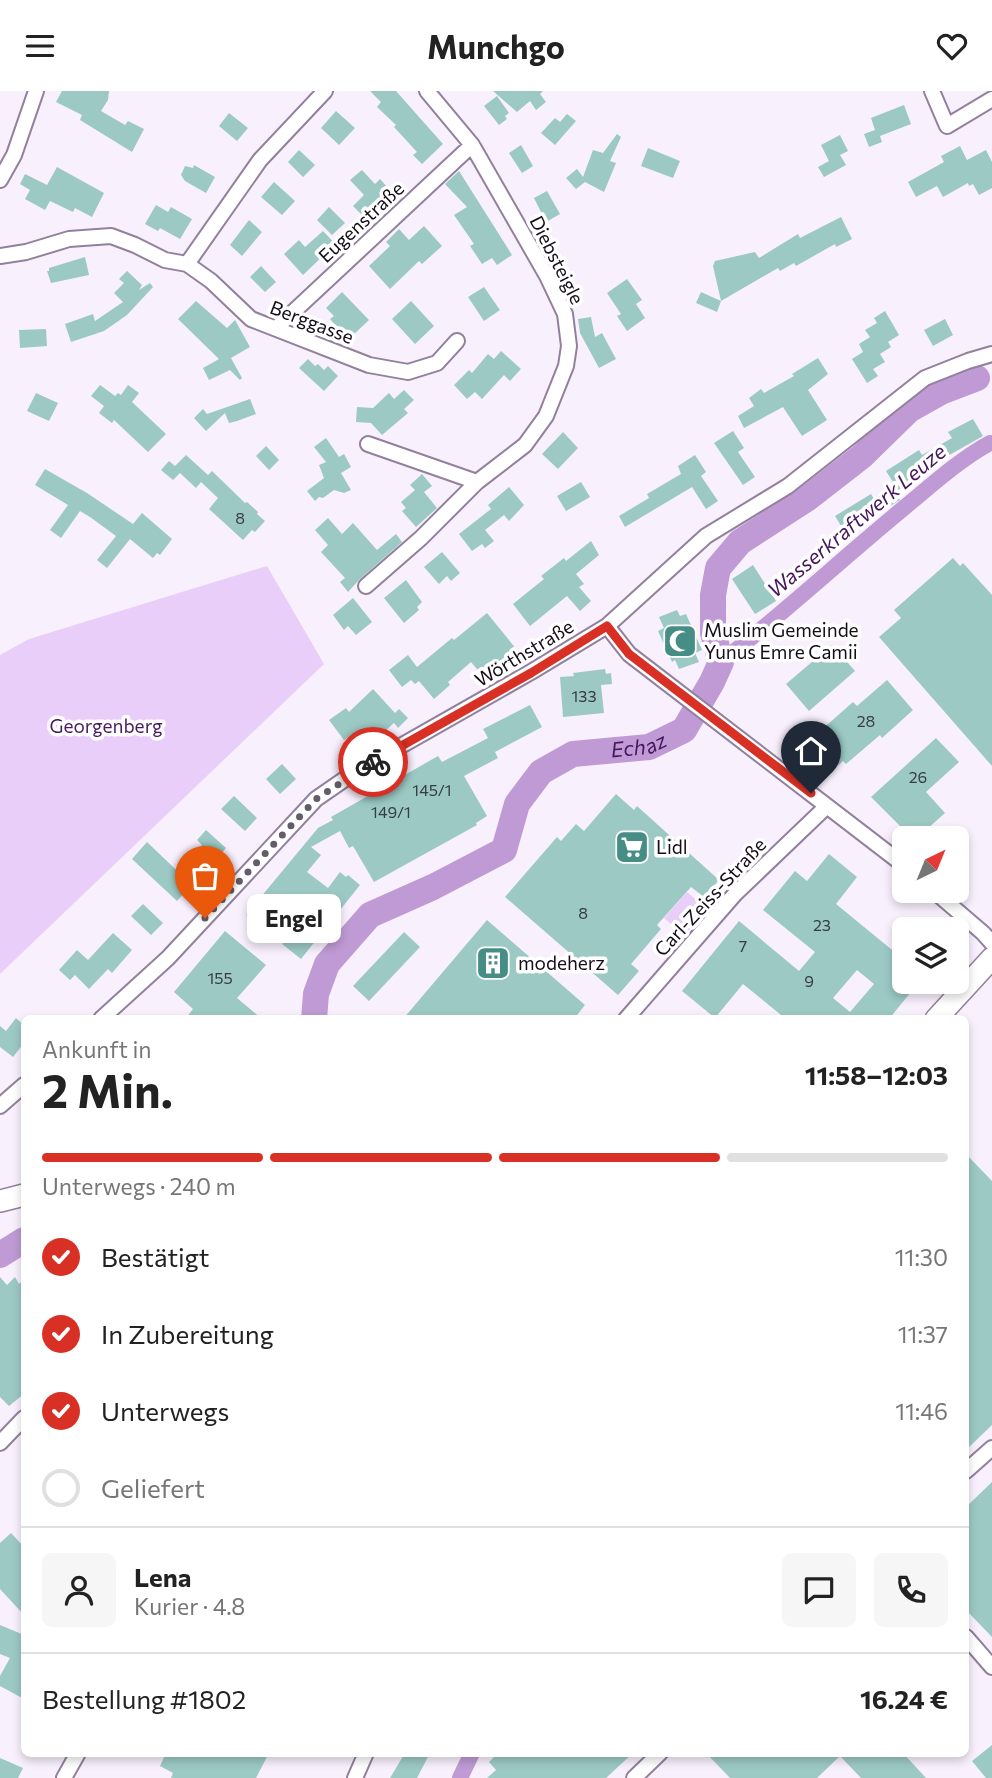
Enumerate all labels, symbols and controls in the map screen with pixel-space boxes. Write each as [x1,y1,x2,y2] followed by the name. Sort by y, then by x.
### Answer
[427,26,565,66] text: Munchgo
[21,27,59,65] icon: menu
[933,27,971,65] icon: heart
[313,176,408,267] street label: Eugenstraße
[525,212,590,308] street label: Diebsteigle
[267,295,357,348] street label: Berggasse
[762,438,950,602] water label: Wasserkraftwerk Leuze
[235,508,245,527] house number: 8
[470,614,577,691] street label: Wörthstraße
[704,618,859,663] place label: Muslim Gemeinde Yunus Emre Camii
[661,622,699,660] mosque icon: Muslim Gemeinde Yunus Emre Camii
[571,686,597,705] house number: 133
[857,711,875,730] house number: 28
[49,714,163,737] park label: Georgenberg
[781,721,841,793] pin
[610,726,671,761] water label: Echaz
[338,727,408,797] courier
[792,732,830,770] icon: home
[354,743,392,781] icon: bike
[909,767,927,786] house number: 26
[412,780,452,799] house number: 145/1
[371,802,411,821] house number: 149/1
[892,826,970,903] north arrow
[892,826,969,994] map controls
[613,828,651,866] supermarket icon: Lidl
[649,833,770,961] street label: Carl-Zeiss-Straße
[656,835,688,858] place label: Lidl
[175,846,235,918] pin
[186,857,224,895] icon: bag
[247,893,342,943] callout: Engel
[578,903,588,922] house number: 8
[265,904,323,932] text: Engel
[813,915,831,934] house number: 23
[892,917,969,994] button: layers
[739,936,747,955] house number: 7
[474,944,512,982] building icon: modeherz
[518,951,605,974] place label: modeherz
[207,968,233,987] house number: 155
[804,971,814,990] house number: 9
[42,1035,152,1063] text: Ankunft in
[805,1059,948,1090] text: 11:58–12:03
[42,1061,173,1117] text: 2 Min.
[42,1172,236,1200] text: Unterwegs · 240 m
[42,1238,80,1276] icon: check
[101,1241,210,1272] text: Bestätigt
[895,1243,948,1271] text: 11:30
[42,1315,80,1353] icon: check
[101,1318,274,1349] text: In Zubereitung
[898,1320,948,1348] text: 11:37
[42,1392,80,1430] icon: check
[101,1395,229,1426] text: Unterwegs
[895,1397,948,1425] text: 11:46
[101,1472,205,1503] text: Geliefert
[42,1553,116,1627] button: person
[782,1553,856,1627] button: chat
[874,1553,948,1627] button: phone
[134,1561,192,1592] text: Lena
[134,1592,245,1620] text: Kurier · 4.8
[42,1683,246,1714] text: Bestellung #1802
[860,1683,948,1714] text: 16.24 €

